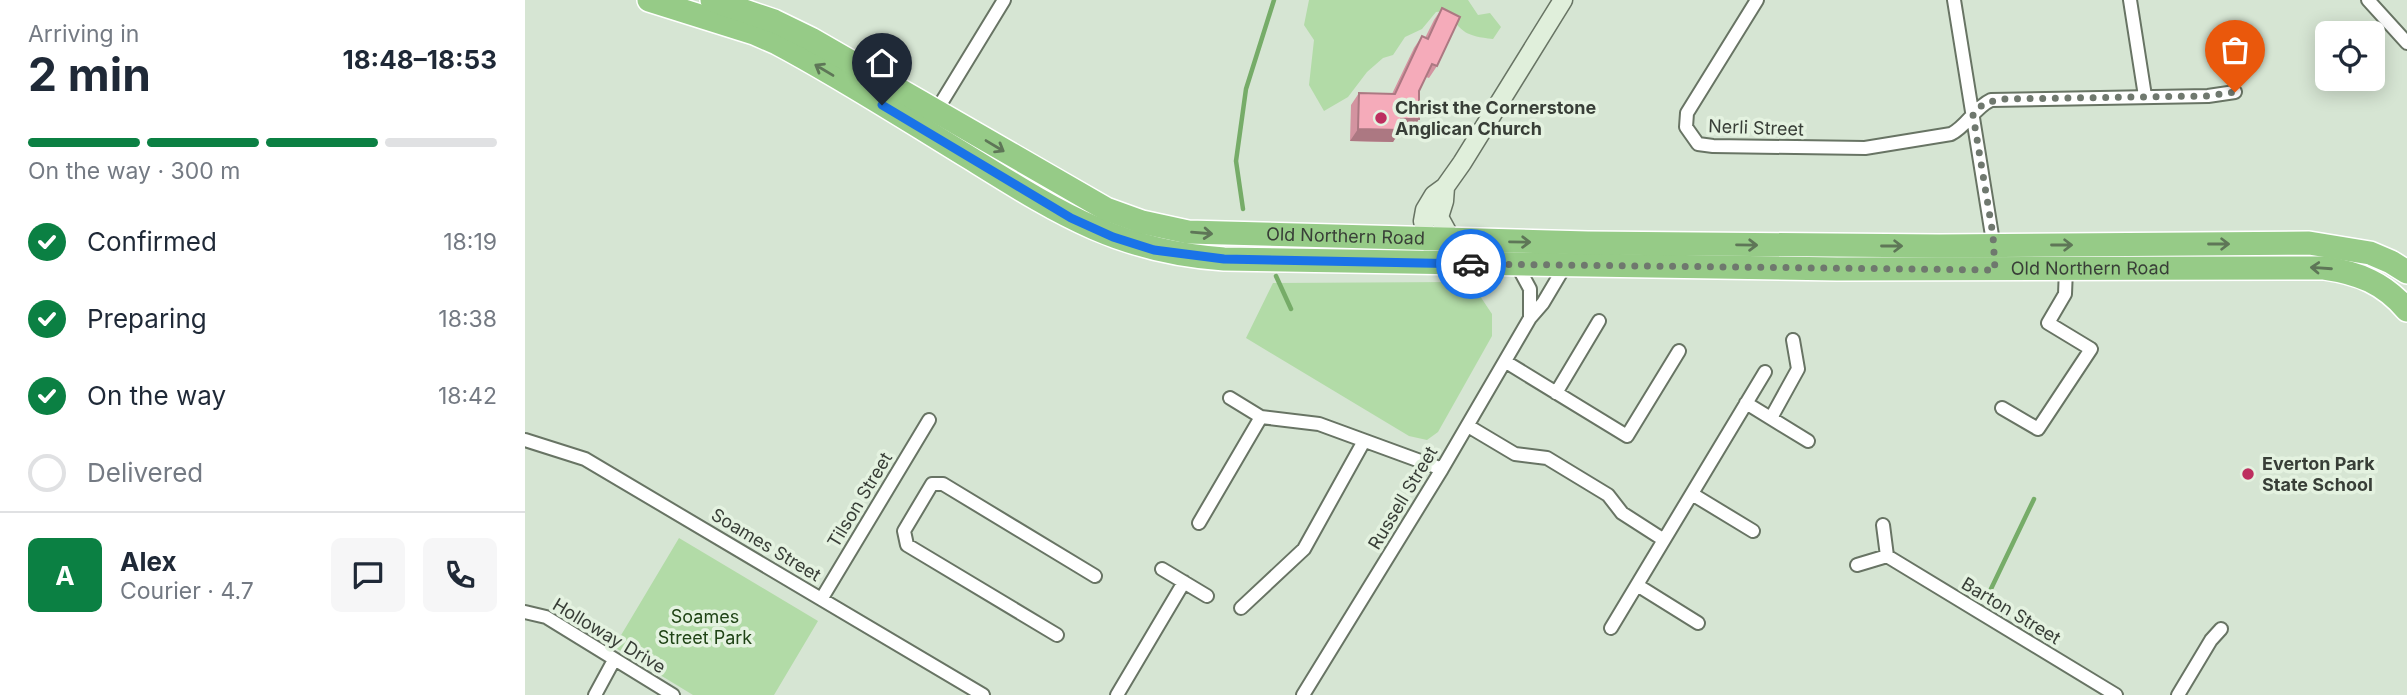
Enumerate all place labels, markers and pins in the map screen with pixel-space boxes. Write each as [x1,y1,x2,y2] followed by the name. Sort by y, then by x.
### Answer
[2205,20,2265,92] pin
[852,33,912,105] pin
[1395,97,1596,139] place label: Christ the Cornerstone Anglican Church
[1373,110,1389,126] marker: Christ the Cornerstone Anglican Church
[2262,453,2375,495] place label: Everton Park State School
[2240,466,2256,482] marker: Everton Park State School

